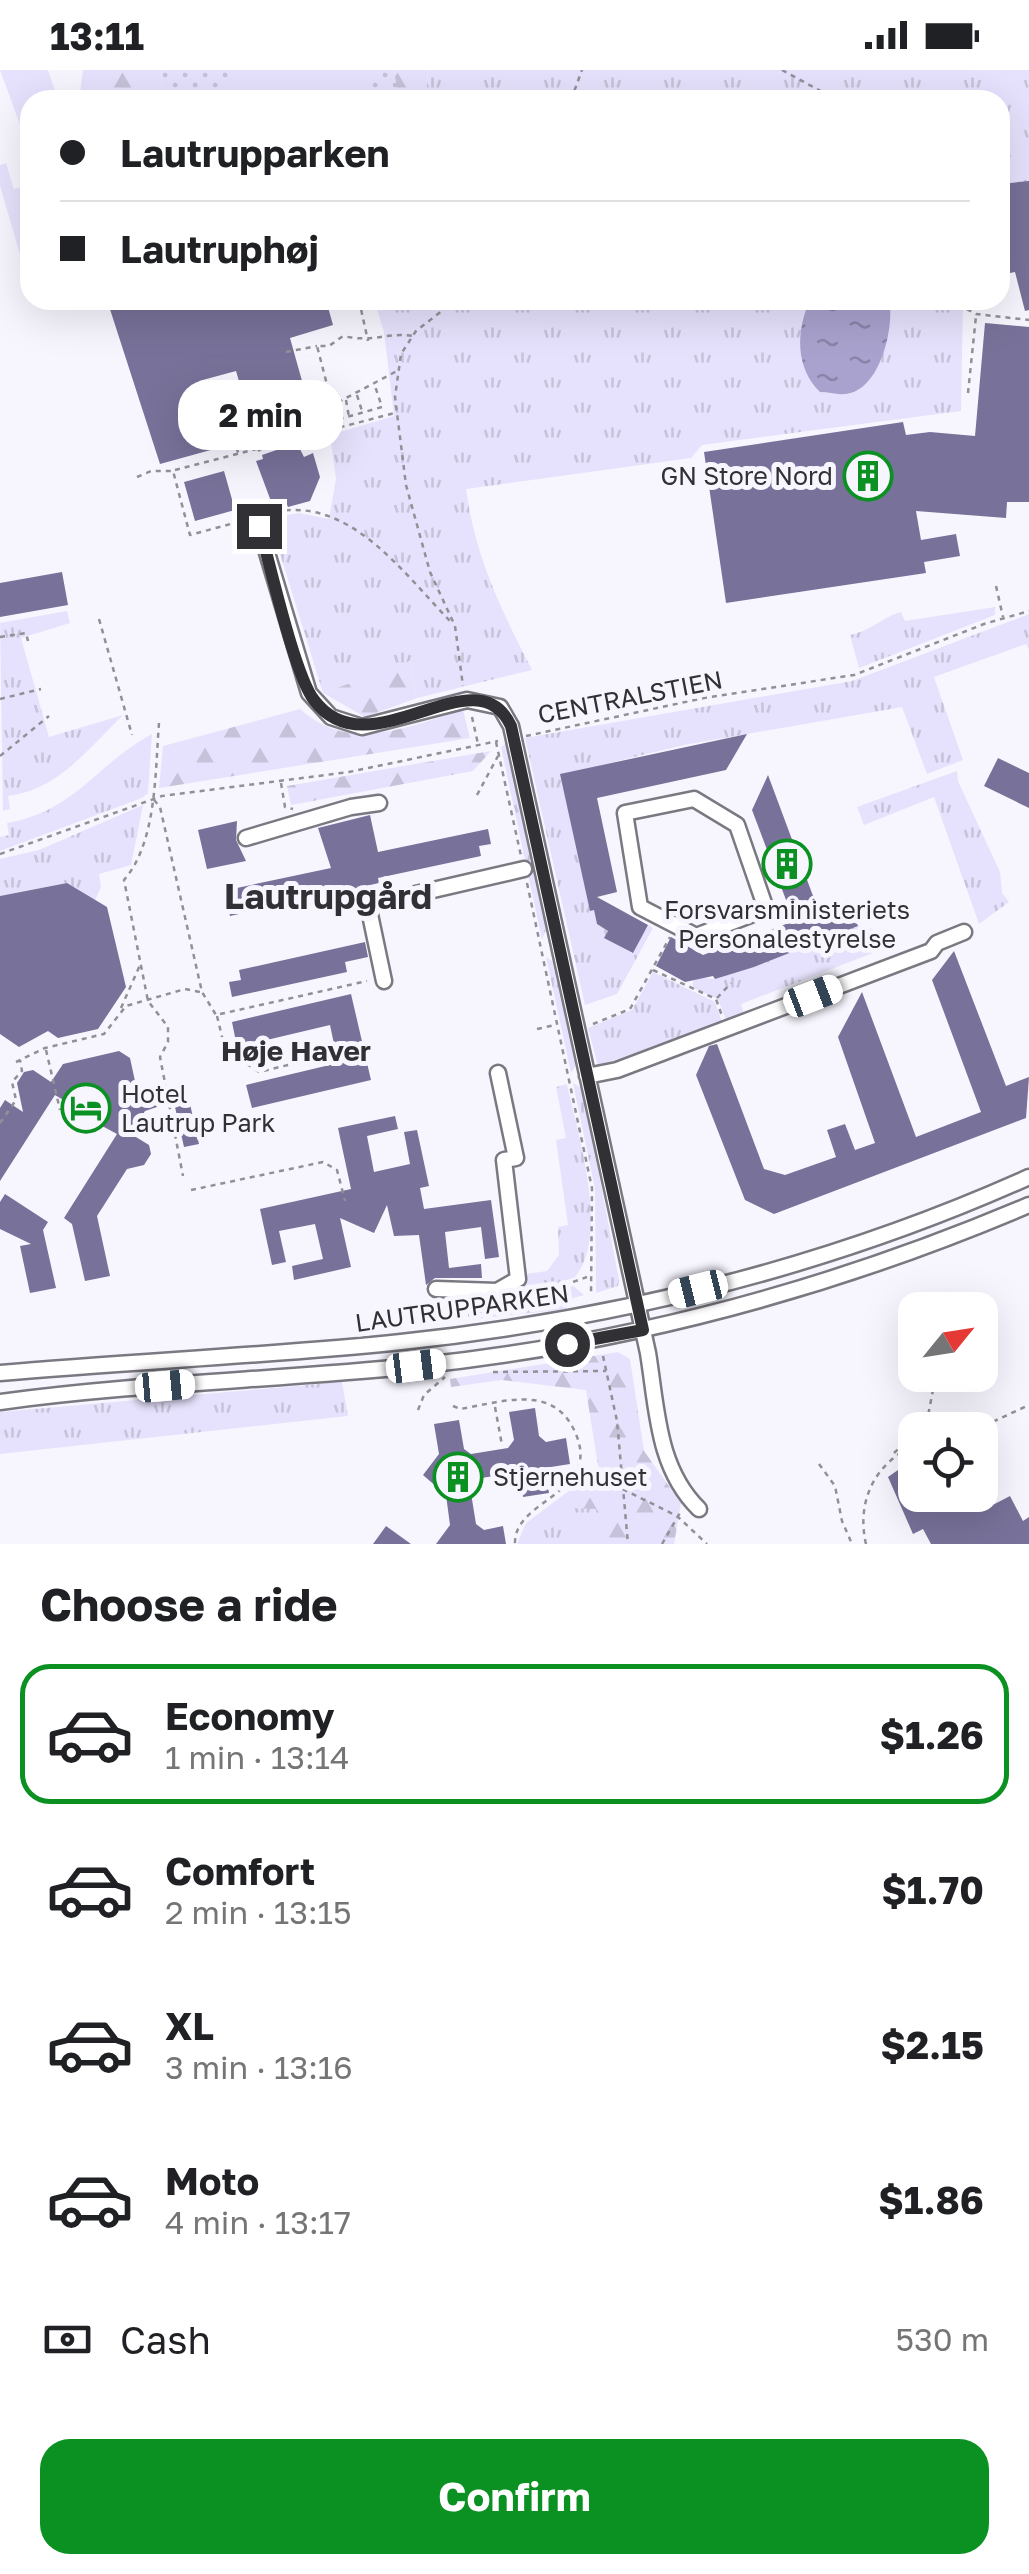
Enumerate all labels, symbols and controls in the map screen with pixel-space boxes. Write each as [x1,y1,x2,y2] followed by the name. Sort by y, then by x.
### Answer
[50,13,144,58] text: 13:11
[120,130,390,175] text: Lautrupparken
[120,226,319,271] text: Lautruphøj
[176,381,342,451] callout: 2 min
[219,396,302,434] text: 2 min
[842,450,894,502] building icon: GN Store Nord
[660,460,833,491] place label: GN Store Nord
[237,504,282,549] route end
[535,663,725,730] street label: CENTRALSTIEN
[761,838,813,890] building icon: Forsvarsministeriets Personalestyrelse
[224,875,432,917] district label: Lautrupgård
[664,894,910,954] place label: Forsvarsministeriets Personalestyrelse
[780,971,846,1021] car
[221,1034,371,1067] district label: Høje Haver
[121,1078,275,1138] place label: Hotel Lautrup Park
[60,1082,112,1134] hotel icon: Hotel Lautrup Park
[665,1267,731,1311] car
[353,1277,571,1338] street label: LAUTRUPPARKEN
[898,1292,998,1392] north arrow
[898,1292,998,1512] map controls
[545,1322,590,1367] route start
[384,1347,448,1385] car
[134,1368,196,1404] car
[898,1412,998,1512] button: locate
[432,1451,484,1503] building icon: Stjernehuset
[493,1461,648,1492] place label: Stjernehuset
[40,1577,338,1631] text: Choose a ride
[45,1689,135,1779] icon: car
[165,1693,334,1738] text: Economy
[879,1712,984,1757] text: $1.26
[165,1738,350,1776] text: 1 min · 13:14
[45,1844,135,1934] icon: car
[165,1848,315,1893] text: Comfort
[881,1867,984,1912] text: $1.70
[165,1893,352,1931] text: 2 min · 13:15
[45,1999,135,2089] icon: car
[165,2003,214,2048] text: XL
[880,2022,984,2067] text: $2.15
[165,2048,353,2086] text: 3 min · 13:16
[45,2154,135,2244] icon: car
[165,2158,259,2203] text: Moto
[878,2177,984,2222] text: $1.86
[165,2203,351,2241] text: 4 min · 13:17
[40,2312,95,2367] icon: cash
[120,2317,211,2362] text: Cash
[896,2320,989,2358] text: 530 m
[40,2439,989,2554] button: Confirm

